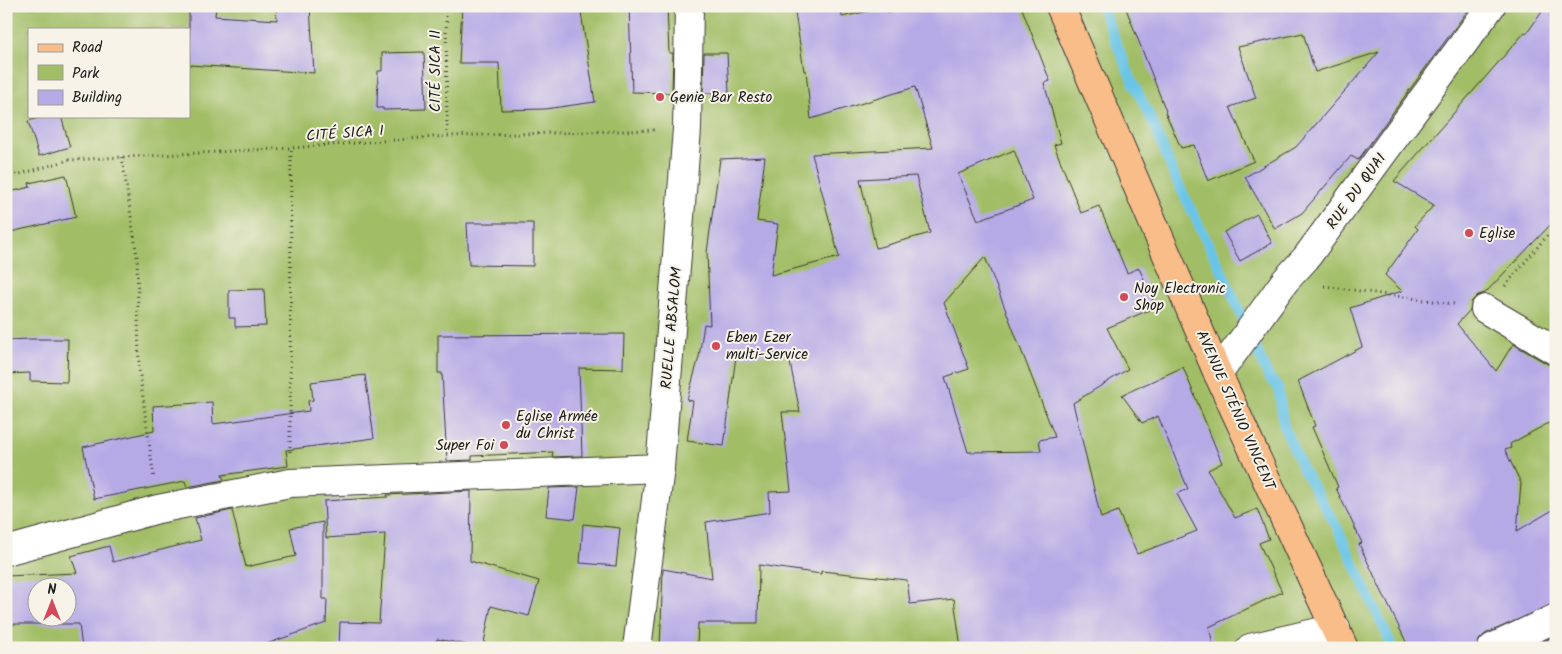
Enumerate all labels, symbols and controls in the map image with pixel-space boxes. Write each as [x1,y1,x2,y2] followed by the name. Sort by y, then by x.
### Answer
[28,28,190,118] legend
[424,29,448,112] street label: CITÉ SICA II
[72,36,103,60] text: Road
[72,62,100,86] text: Park
[72,86,122,110] text: Building
[670,86,773,110] place label: Genie Bar Resto
[654,91,666,103] marker: Genie Bar Resto
[305,119,385,149] street label: CITÉ SICA I
[1321,148,1393,235] street label: RUE DU QUAI
[1479,222,1516,246] place label: Eglise
[1463,227,1475,239] marker: Eglise
[655,266,689,390] street label: RUELLE ABSALOM
[1134,277,1226,318] place label: Noy Electronic Shop
[1118,291,1130,303] marker: Noy Electronic Shop
[726,326,808,367] place label: Eben Ezer multi-Service
[1189,326,1282,496] street label: AVENUE STÉNIO VINCENT
[710,340,722,352] marker: Eben Ezer multi-Service
[516,405,598,446] place label: Eglise Armée du Christ
[500,419,512,431] marker: Eglise Armée du Christ
[436,434,495,458] place label: Super Foi
[498,439,510,451] marker: Super Foi
[28,576,78,626] north arrow
[48,579,57,601] text: N

